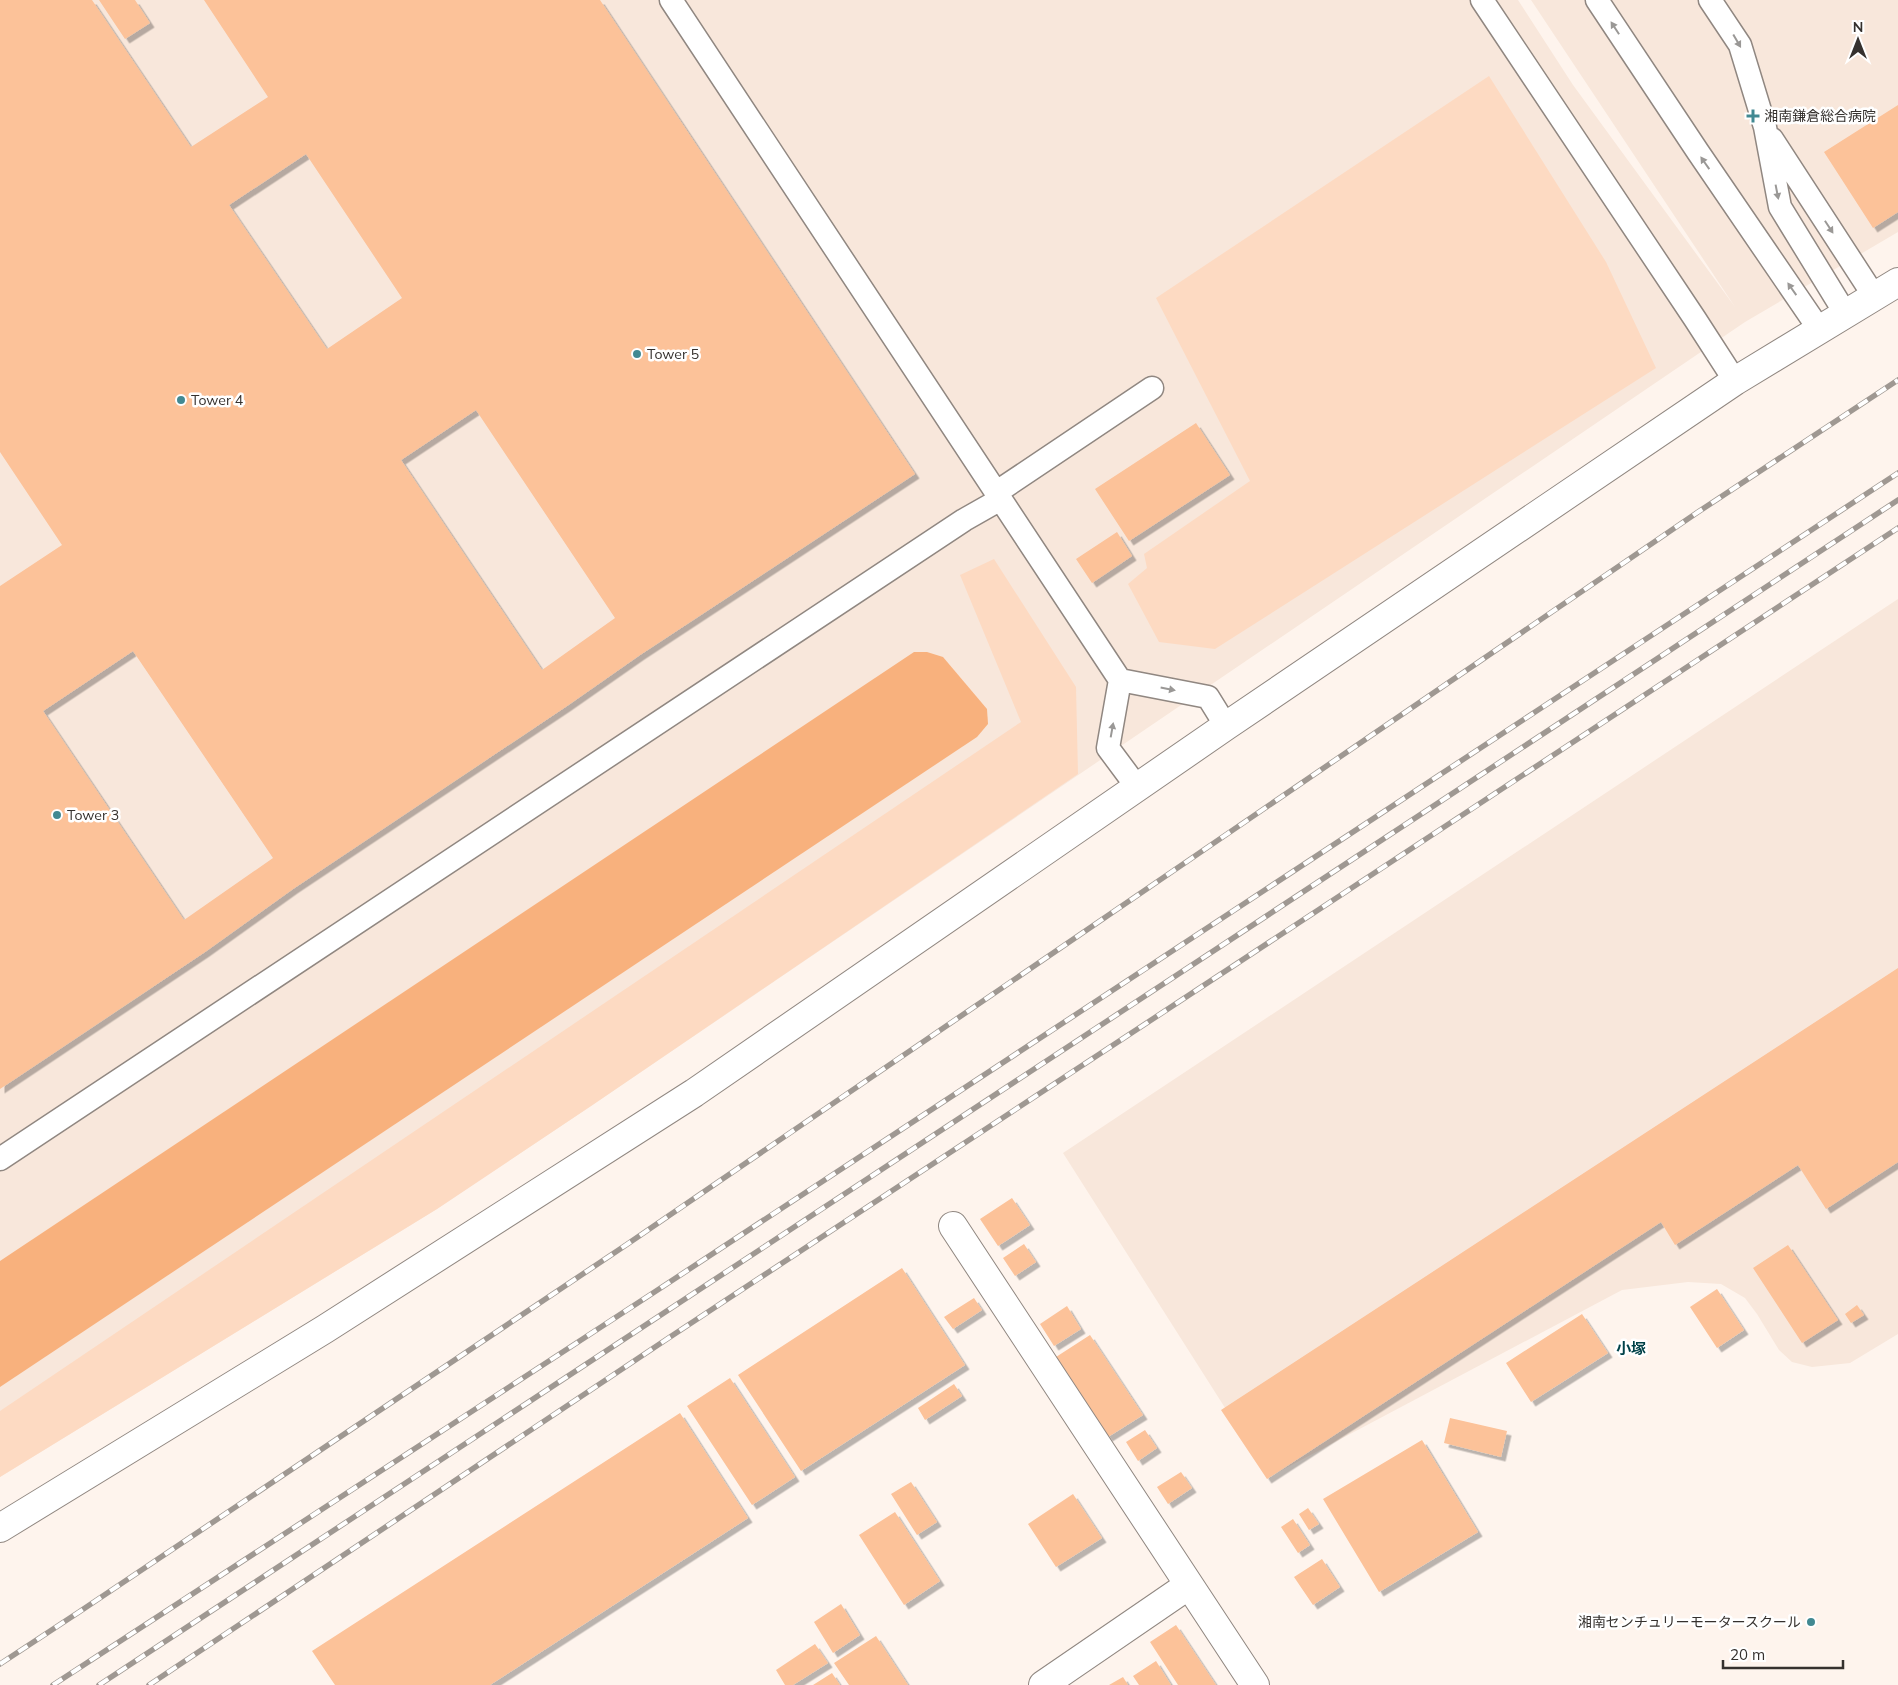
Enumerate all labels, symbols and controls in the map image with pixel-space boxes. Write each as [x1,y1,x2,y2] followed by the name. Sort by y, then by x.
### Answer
[1833,15,1883,65] north arrow
[1853,18,1863,36] text: N
[1611,21,1620,35] one-way arrow
[1732,34,1741,48] one-way arrow
[1764,107,1876,125] place label: 湘南鎌倉総合病院
[1746,109,1760,123] marker: 湘南鎌倉総合病院
[1700,157,1710,170] one-way arrow
[1774,185,1782,201] one-way arrow
[1824,221,1834,234] one-way arrow
[1787,282,1797,295] one-way arrow
[647,345,699,363] place label: Tower 5
[631,348,643,360] marker: Tower 5
[191,391,244,409] place label: Tower 4
[175,394,187,406] marker: Tower 4
[1161,685,1176,693] one-way arrow
[1108,722,1116,738] one-way arrow
[67,806,119,824] place label: Tower 3
[51,809,63,821] marker: Tower 3
[1616,1339,1646,1358] district label: 小塚
[1578,1613,1801,1631] place label: 湘南センチュリーモータースクール
[1805,1616,1817,1628] marker: 湘南センチュリーモータースクール
[1723,1638,1843,1670] scale bar
[1730,1645,1765,1664] text: 20 m

